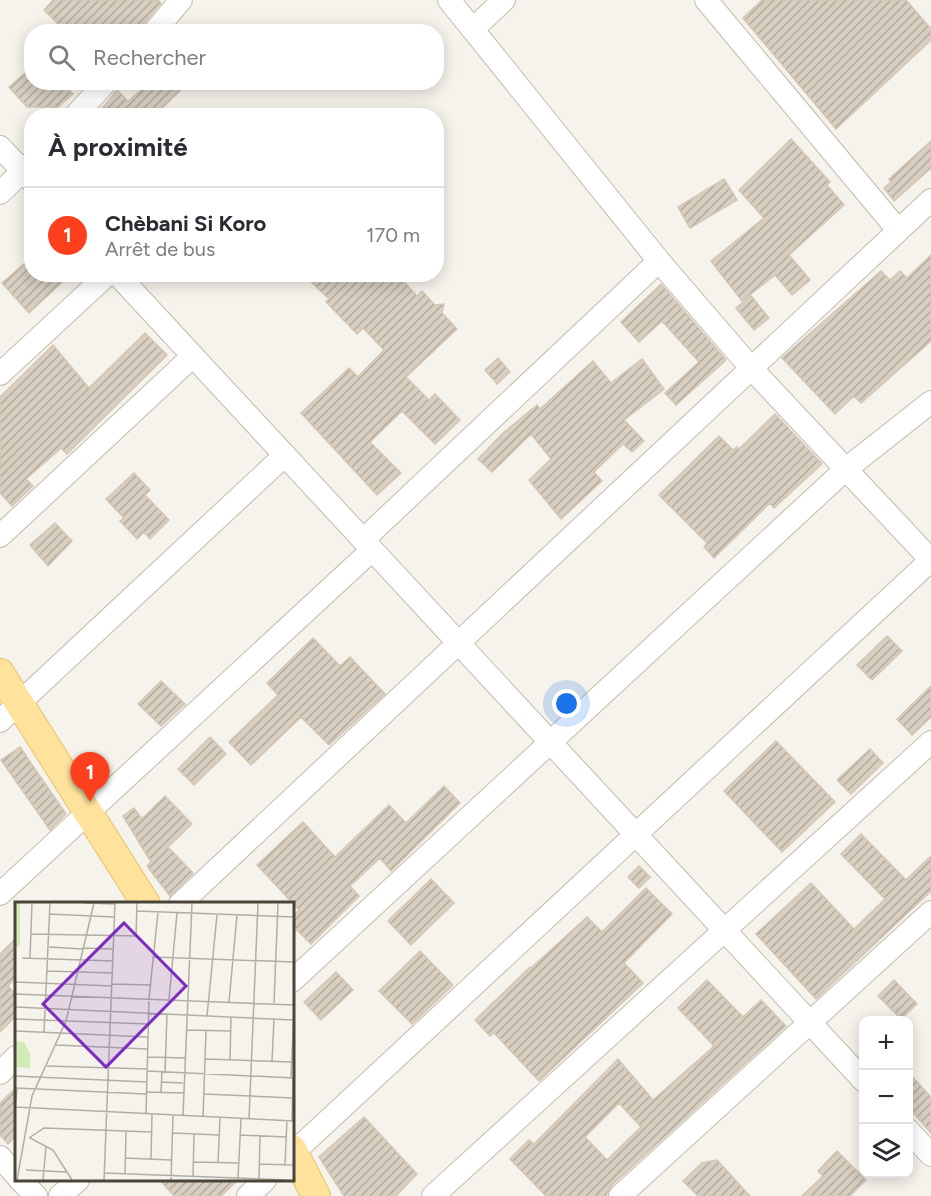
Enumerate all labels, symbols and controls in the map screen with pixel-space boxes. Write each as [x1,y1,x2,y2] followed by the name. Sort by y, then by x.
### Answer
[24,24,444,90] search box
[45,41,78,74] icon: search
[93,44,206,71] text: Rechercher
[48,131,188,163] text: À proximité
[105,210,266,237] text: Chèbani Si Koro
[63,223,72,247] text: 1
[366,223,420,247] text: 170 m
[105,237,215,261] text: Arrêt de bus
[552,689,581,718] your location
[70,752,110,802] pin: 1
[15,902,294,1181] inset map
[859,1016,913,1178] map controls
[859,1016,913,1070] button: +
[859,1070,913,1124] button: −
[859,1124,913,1178] button: layers

